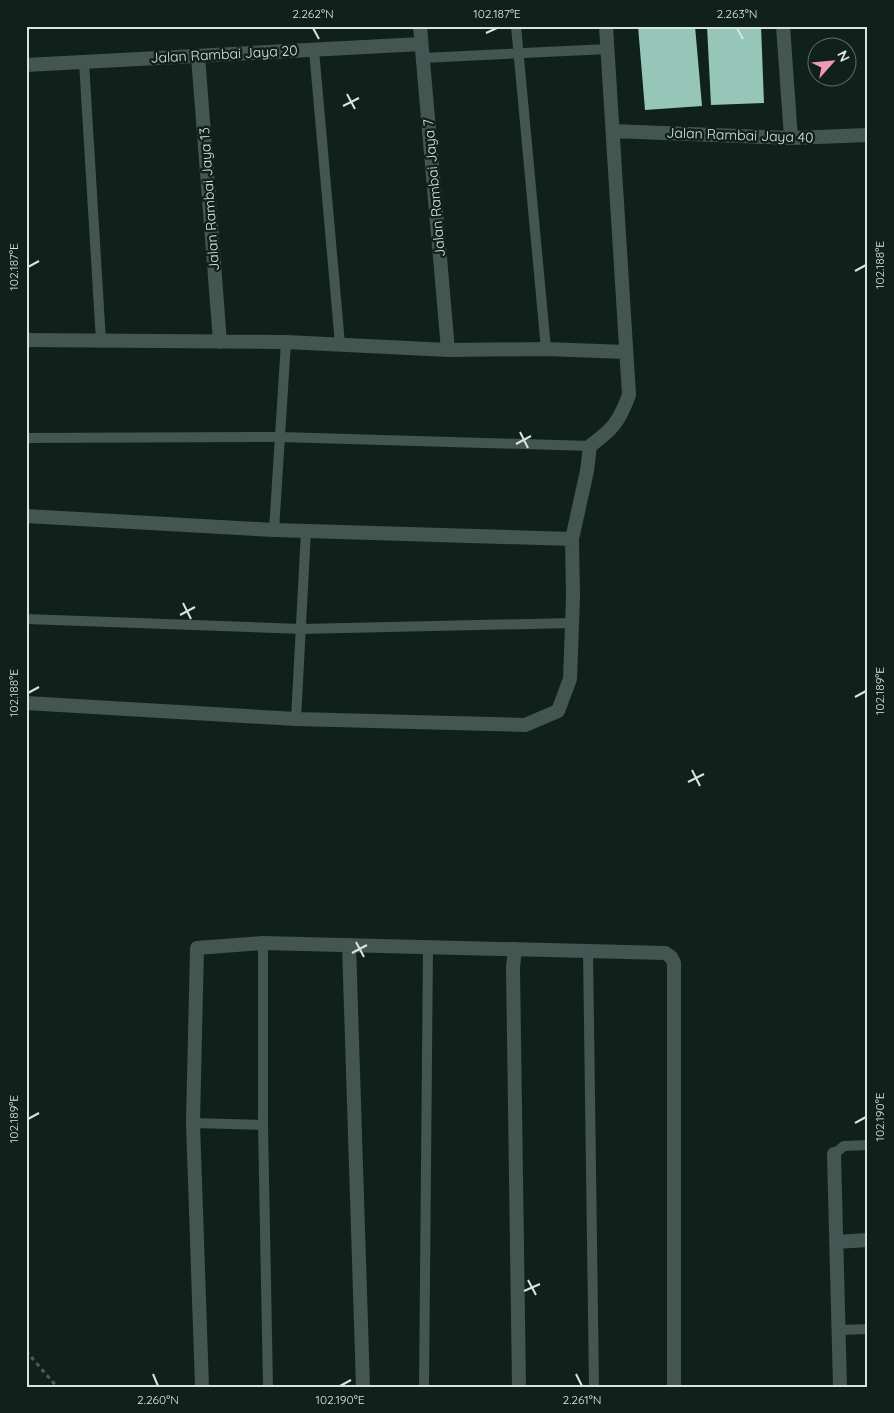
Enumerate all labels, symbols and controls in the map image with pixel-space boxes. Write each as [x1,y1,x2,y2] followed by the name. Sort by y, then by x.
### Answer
[292,6,334,21] text: 2.262°N
[473,6,521,21] text: 102.187°E
[717,6,757,21] text: 2.263°N
[806,38,856,88] north arrow
[150,41,298,67] street label: Jalan Rambai Jaya 20
[833,47,854,65] text: N
[419,118,449,258] street label: Jalan Rambai Jaya 7
[666,123,814,147] street label: Jalan Rambai Jaya 40
[195,127,223,271] street label: Jalan Rambai Jaya 13
[872,241,887,289] text: 102.188°E
[6,243,21,291] text: 102.187°E
[872,667,887,715] text: 102.189°E
[6,669,21,717] text: 102.188°E
[872,1092,887,1141] text: 102.190°E
[6,1095,21,1143] text: 102.189°E
[137,1392,179,1407] text: 2.260°N
[316,1392,365,1407] text: 102.190°E
[562,1392,602,1407] text: 2.261°N

